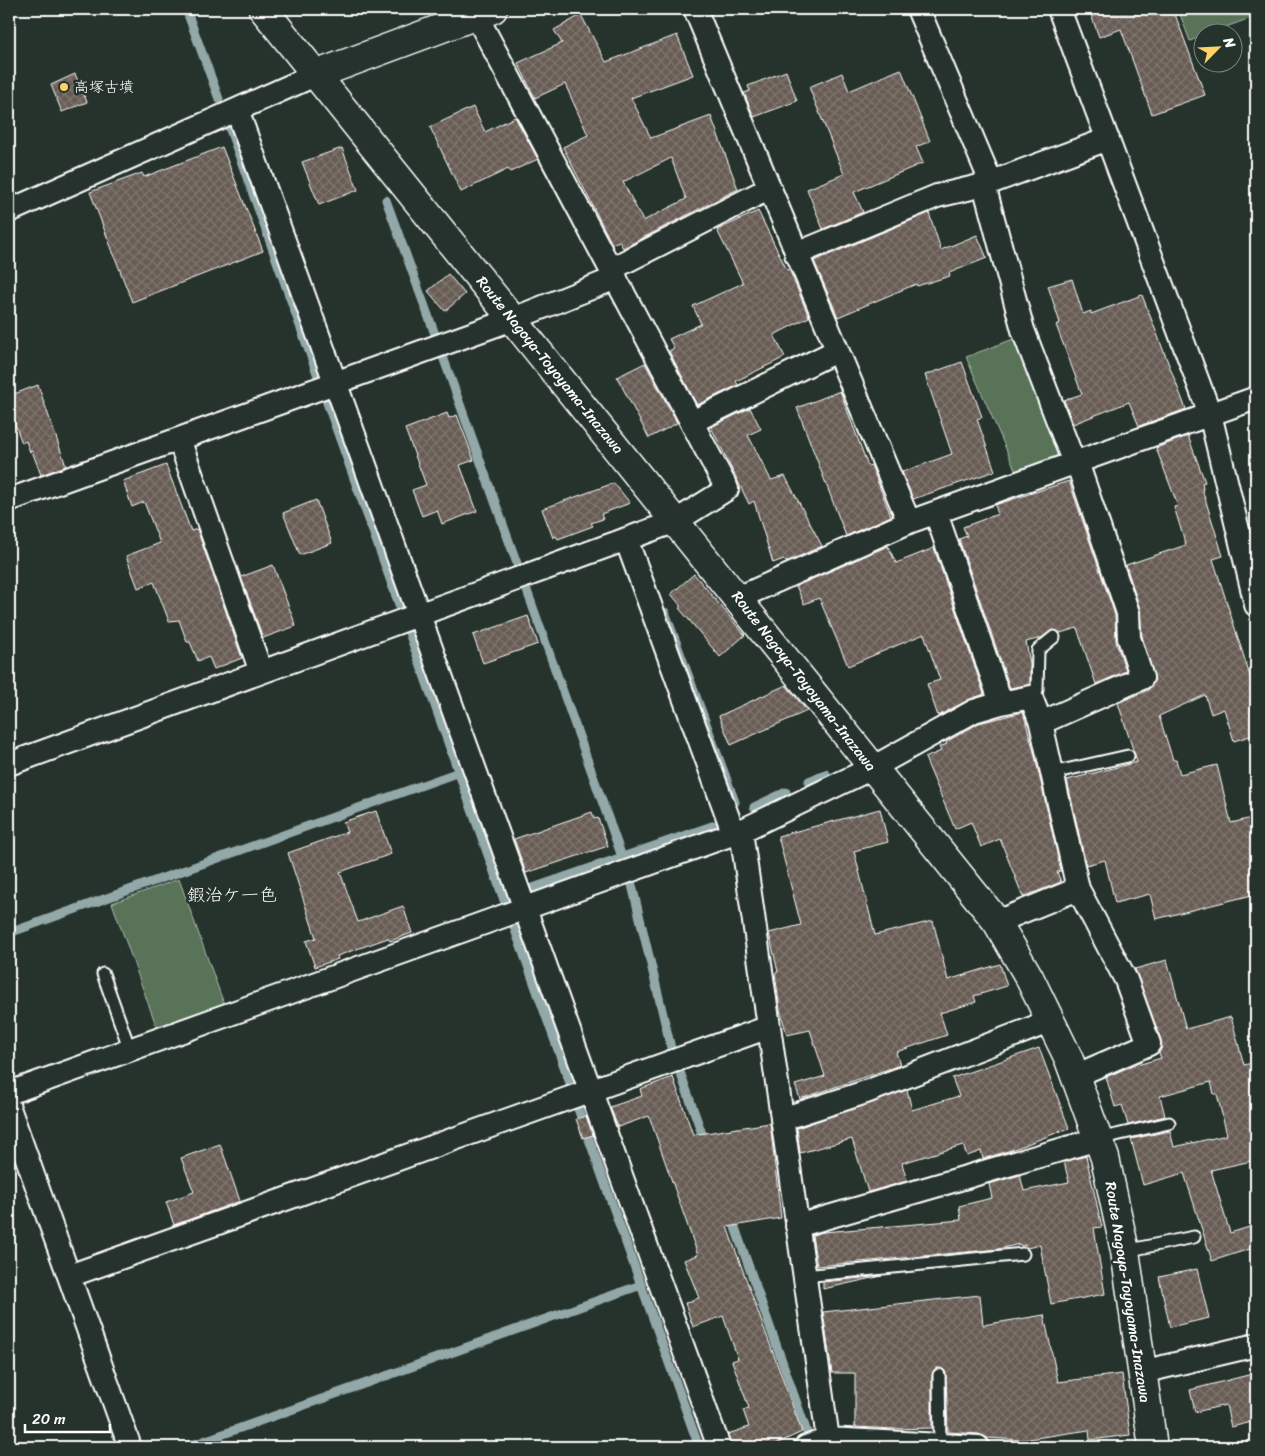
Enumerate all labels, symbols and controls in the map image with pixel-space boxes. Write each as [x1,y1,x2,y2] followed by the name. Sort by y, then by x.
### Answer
[1192,22,1242,72] north arrow
[1216,32,1243,53] text: N
[74,74,134,100] place label: 高塚古墳
[58,81,70,93] marker: 高塚古墳
[470,270,631,460] street label: Route Nagoya-Toyoyama-Inazawa
[725,585,883,777] street label: Route Nagoya-Toyoyama-Inazawa
[187,879,277,911] district label: 鍜治ケ一色
[1098,1180,1158,1405] street label: Route Nagoya-Toyoyama-Inazawa
[25,1401,110,1433] scale bar
[32,1406,66,1432] text: 20 m

